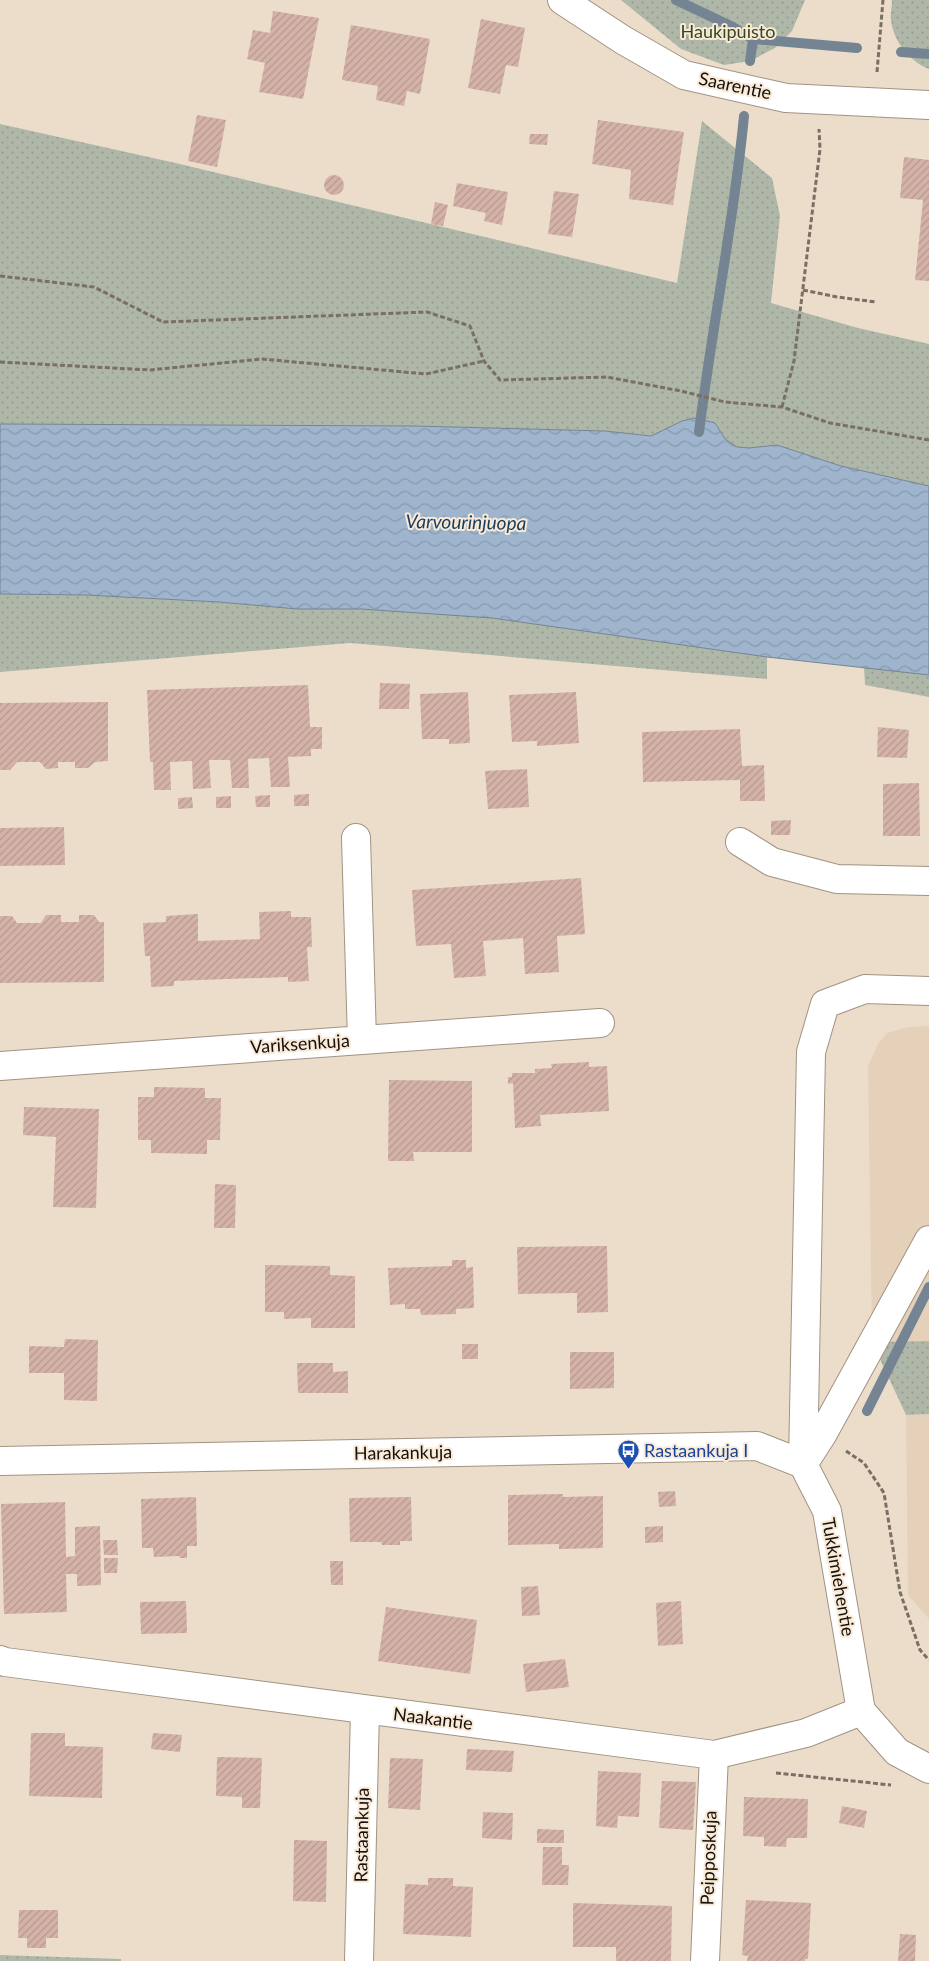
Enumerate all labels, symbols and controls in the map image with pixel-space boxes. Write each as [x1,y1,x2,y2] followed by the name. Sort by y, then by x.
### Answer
[681,20,775,42] park label: Haukipuisto
[697,67,774,103] street label: Saarentie
[406,509,527,534] water label: Varvourinjuopa
[249,1029,350,1057] street label: Variksenkuja
[616,1439,640,1470] bus stop icon: Rastaankuja I
[644,1439,748,1461] place label: Rastaankuja I
[354,1440,452,1464] street label: Harakankuja
[818,1516,860,1638] street label: Tukkimiehentie
[392,1702,474,1734] street label: Naakantie
[349,1787,373,1883] street label: Rastaankuja
[695,1810,721,1906] street label: Peipposkuja

